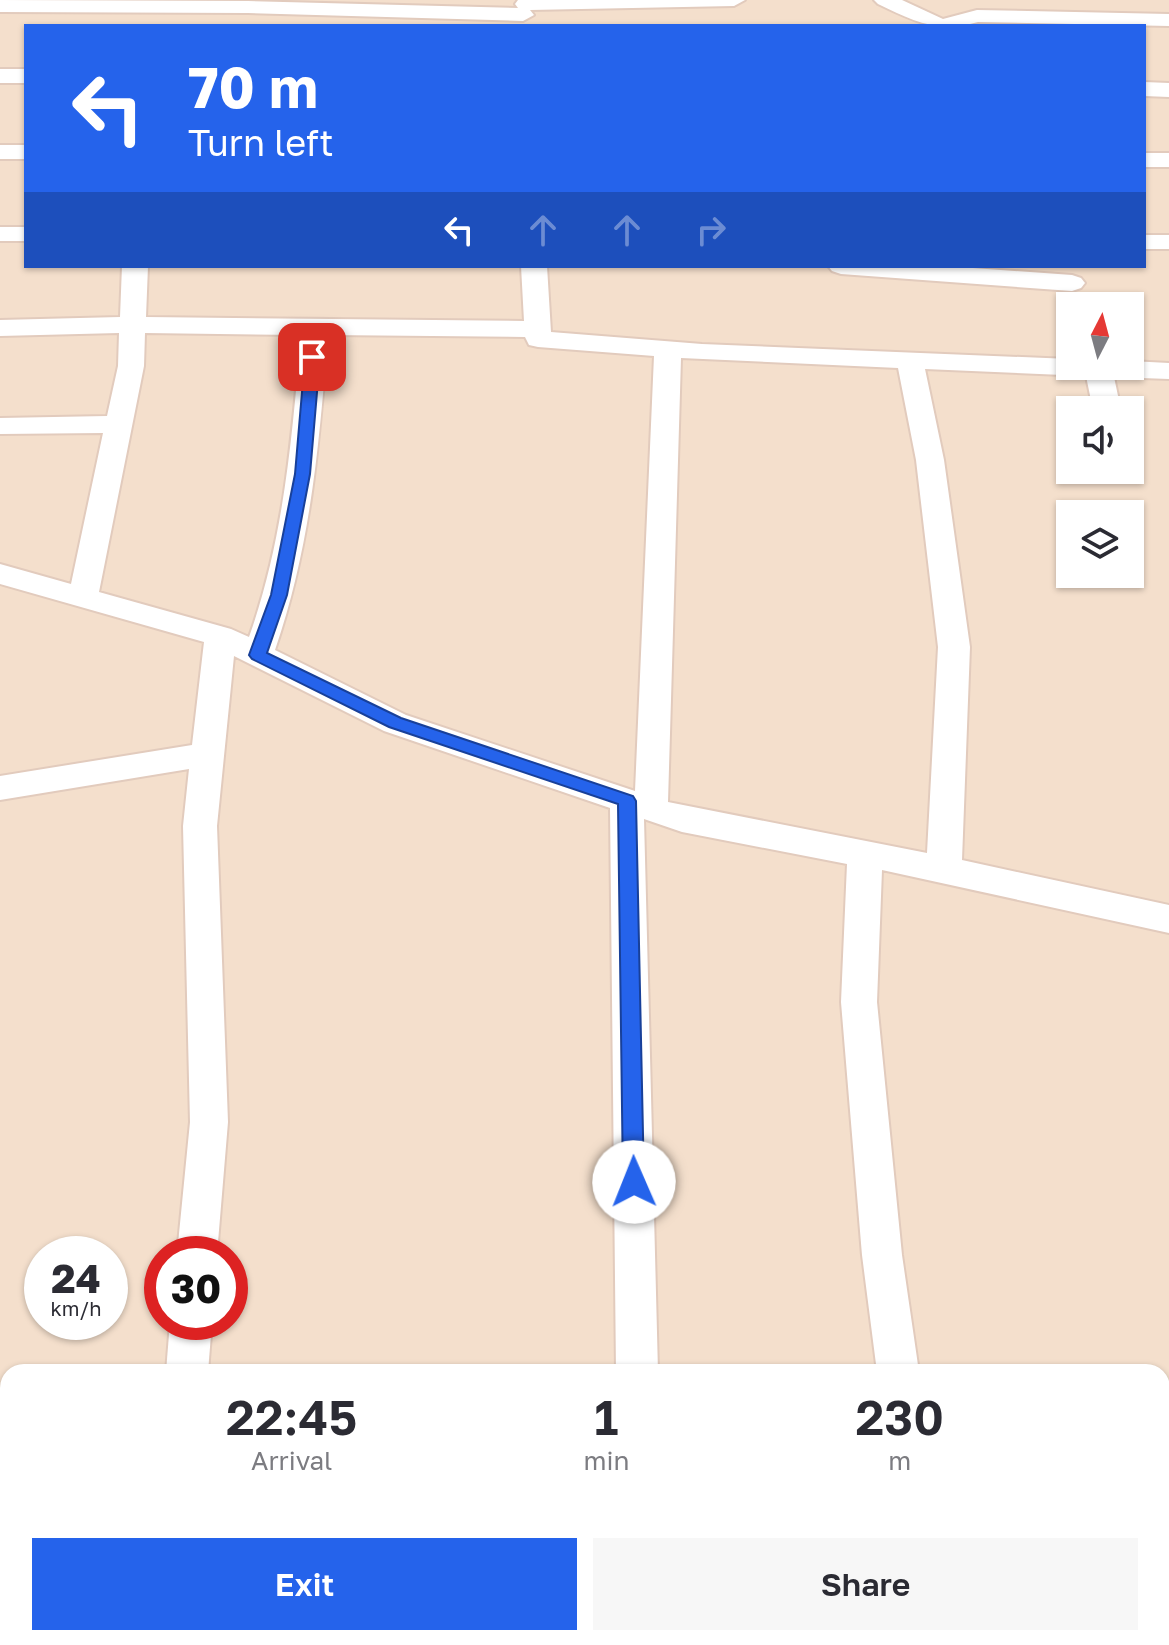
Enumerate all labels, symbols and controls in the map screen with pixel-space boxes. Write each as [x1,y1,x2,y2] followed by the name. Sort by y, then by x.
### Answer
[188,53,318,120] text: 70 m
[56,56,160,160] icon: left
[188,121,334,164] text: Turn left
[437,208,481,252] icon: left
[521,208,565,252] icon: ahead
[605,208,649,252] icon: ahead
[689,208,733,252] icon: right
[1056,292,1144,380] north arrow
[1056,292,1144,588] map controls
[278,323,346,391] pin
[290,335,334,379] icon: arrive
[1056,396,1144,484] button: sound
[1056,500,1144,588] button: layers
[592,1140,676,1224] position arrow
[144,1236,248,1340] speed limit sign: 30
[51,1254,101,1302] text: 24
[51,1296,101,1320] text: km/h
[226,1388,357,1446] text: 22:45
[594,1388,619,1446] text: 1
[855,1388,944,1446] text: 230
[251,1445,332,1476] text: Arrival
[583,1445,629,1476] text: min
[888,1445,911,1476] text: m
[32,1538,577,1630] button: Exit
[593,1538,1138,1630] button: Share

